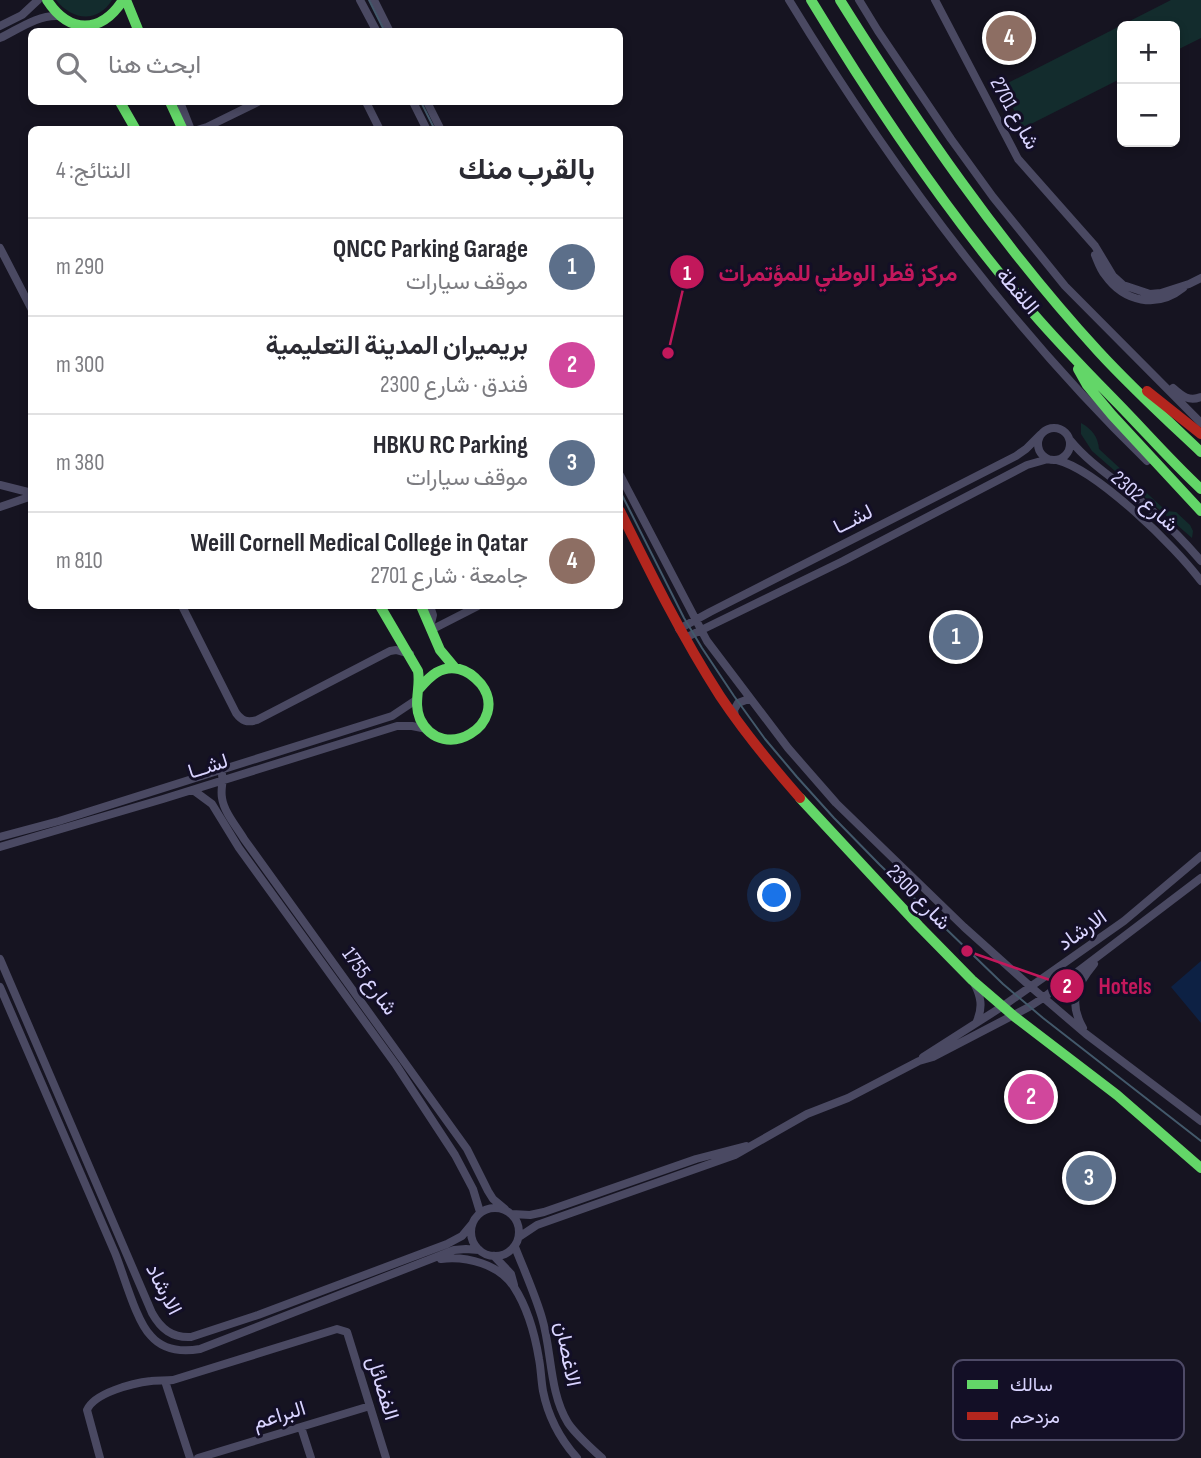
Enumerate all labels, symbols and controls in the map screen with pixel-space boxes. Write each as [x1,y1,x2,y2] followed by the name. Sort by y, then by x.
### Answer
[986,12,1032,64] pin: 4
[1117,21,1180,147] map controls
[1117,21,1180,84] button: +
[28,28,623,105] search box
[52,48,90,86] icon: search
[108,50,201,81] text: ابحث هنا
[984,72,1045,154] street label: شارع 2701
[1117,84,1180,147] button: −
[459,152,595,188] text: بالقرب منك
[56,157,131,185] text: النتائج: 4
[333,234,528,265] text: QNCC Parking Garage
[669,250,971,294] callout: مركز قطر الوطني للمؤتمرات
[56,253,104,281] text: 290 m
[567,253,577,281] text: 1
[719,260,957,293] text: مركز قطر الوطني للمؤتمرات
[683,261,691,286] text: 1
[991,263,1044,320] street label: اللقطة
[406,268,528,296] text: موقف سيارات
[266,331,528,362] text: بريميران المدينة التعليمية
[56,351,105,379] text: 300 m
[567,351,577,379] text: 2
[380,371,528,399] text: فندق · شارع 2300
[373,430,528,461] text: HBKU RC Parking
[56,449,104,477] text: 380 m
[567,449,577,477] text: 3
[406,464,528,492] text: موقف سيارات
[1105,465,1183,538] street label: شارع 2302
[829,499,877,540] street label: لشــا
[191,528,528,559] text: Weill Cornell Medical College in Qatar
[56,547,103,575] text: 810 m
[567,547,577,575] text: 4
[370,562,528,590] text: جامعة · شارع 2701
[933,611,979,663] pin: 1
[185,748,231,785] street label: لشــا
[881,859,956,936] street label: شارع 2300
[757,878,791,912] your location
[1053,905,1112,956] street label: الارشاد
[336,942,403,1021] street label: شارع 1755
[1049,964,1165,1008] callout: Hotels
[1098,973,1152,1001] text: Hotels
[1062,974,1072,999] text: 2
[1008,1071,1054,1123] pin: 2
[1066,1152,1112,1204] pin: 3
[140,1259,187,1319] street label: الارشاد
[549,1320,586,1389] street label: الاغصان
[361,1353,404,1423] street label: الفضائل
[953,1360,1184,1440] legend
[1010,1374,1053,1397] text: سالك
[250,1396,309,1436] street label: البراعم
[1010,1406,1060,1429] text: مزدحم

